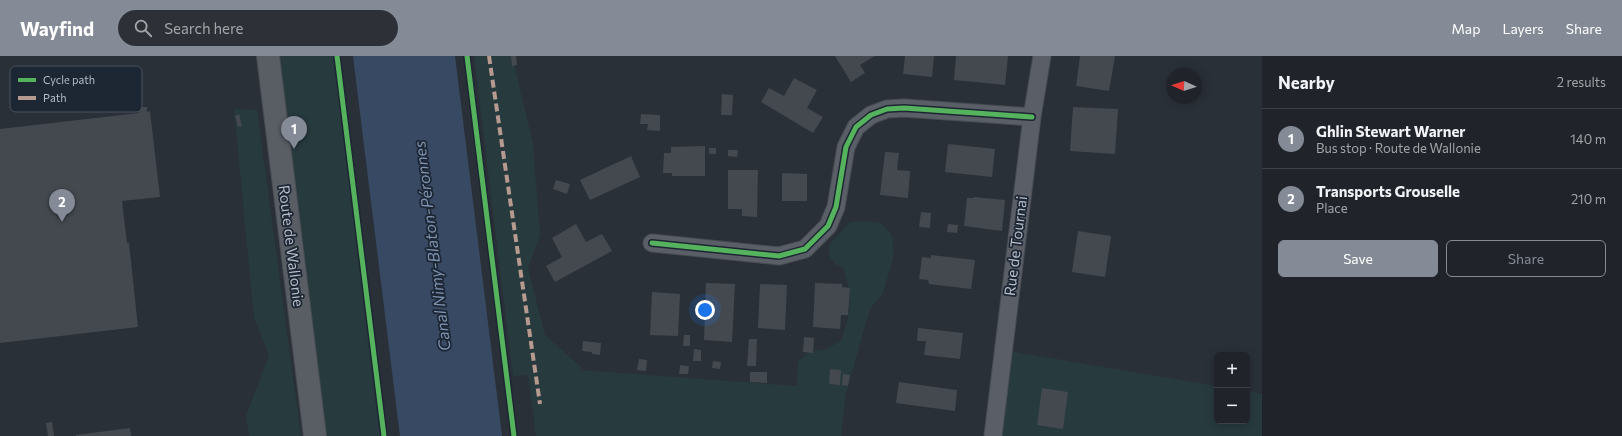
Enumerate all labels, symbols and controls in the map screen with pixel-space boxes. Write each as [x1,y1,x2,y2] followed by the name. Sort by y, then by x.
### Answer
[118,10,398,46] search box
[20,17,94,40] text: Wayfind
[132,17,154,39] icon: search
[164,19,244,37] text: Search here
[1452,20,1480,37] text: Map
[1502,20,1544,37] text: Layers
[1566,20,1602,37] text: Share
[10,66,142,112] legend
[1166,68,1202,104] north arrow
[1278,72,1335,93] text: Nearby
[43,73,95,86] text: Cycle path
[1557,74,1606,90] text: 2 results
[43,91,66,104] text: Path
[281,116,307,149] pin: 1
[1316,122,1466,140] text: Ghlin Stewart Warner
[1288,131,1294,147] text: 1
[1570,131,1606,147] text: 140 m
[409,140,454,352] water label: Canal Nimy-Blaton-Péronnes
[1316,140,1481,156] text: Bus stop · Route de Wallonie
[1316,182,1460,200] text: Transports Grouselle
[276,184,308,308] street label: Route de Wallonie
[49,189,75,222] pin: 2
[1287,191,1295,207] text: 2
[1571,191,1606,207] text: 210 m
[1000,195,1030,297] street label: Rue de Tournai
[1316,200,1348,216] text: Place
[1278,240,1438,277] button: Save
[1446,240,1606,277] button: Share
[695,300,715,320] your location
[1214,352,1250,424] map controls
[1214,352,1250,388] button: +
[1214,388,1250,424] button: −

